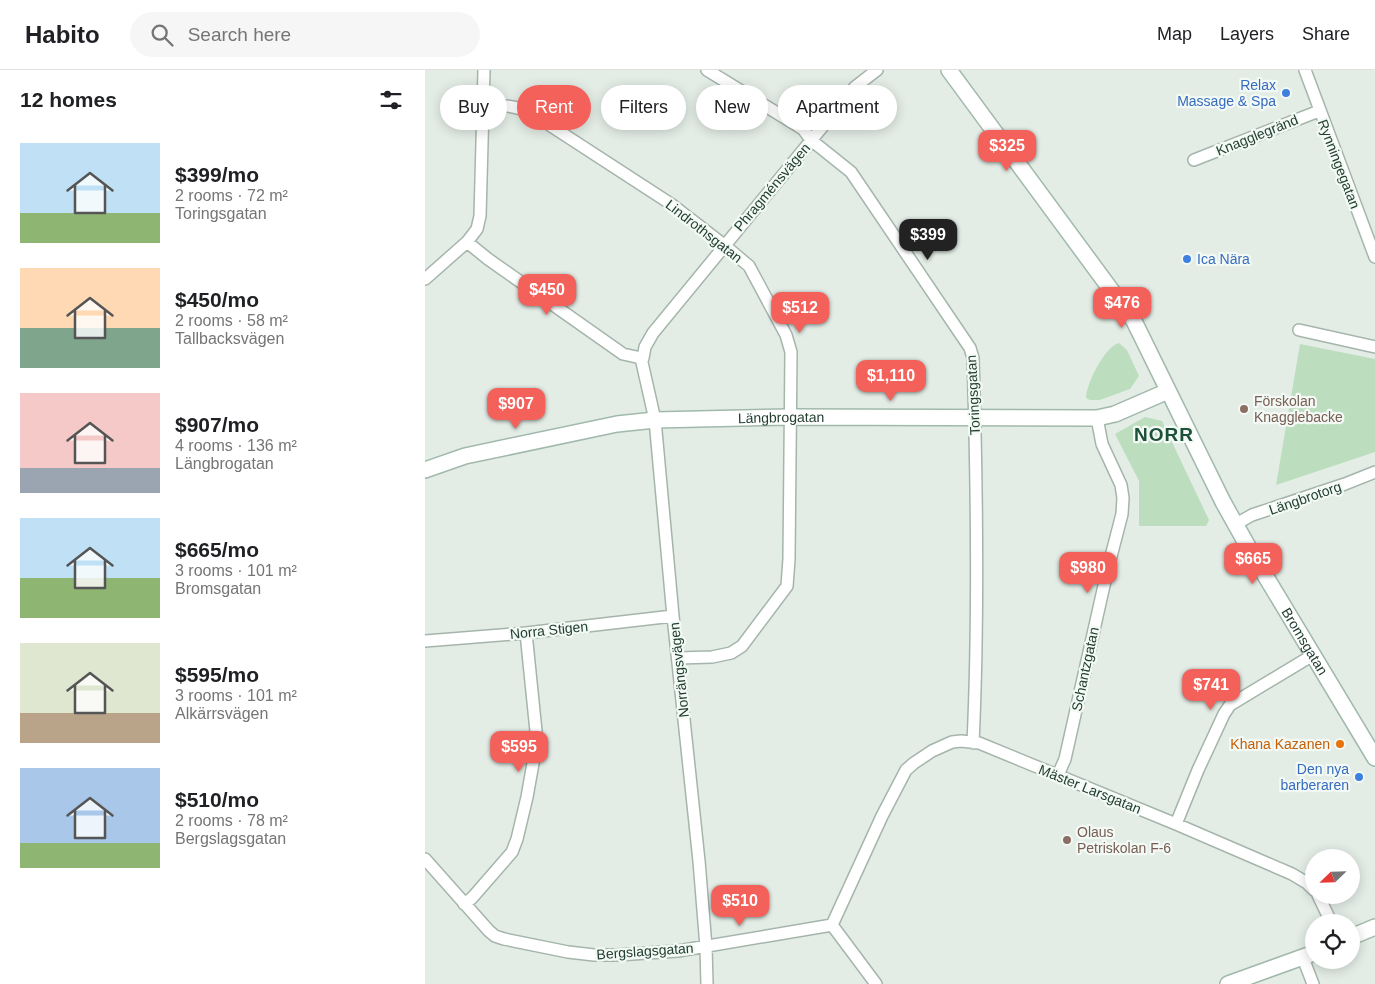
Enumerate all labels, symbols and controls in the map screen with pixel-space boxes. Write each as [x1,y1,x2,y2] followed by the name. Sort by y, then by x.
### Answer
[130,12,480,57] search box
[25,21,100,48] text: Habito
[148,21,176,49] icon: search
[188,24,291,45] text: Search here
[1157,24,1192,44] text: Map
[1220,24,1274,44] text: Layers
[1302,24,1350,44] text: Share
[1177,77,1276,109] place label: Relax Massage & Spa
[440,85,507,130] chip: Buy
[517,85,591,130] chip: Rent
[601,85,686,130] chip: Filters
[696,85,768,130] chip: New
[778,85,897,130] chip: Apartment
[377,86,405,114] icon: filters
[1280,87,1292,99] marker: Relax Massage & Spa
[20,88,117,111] text: 12 homes
[1214,111,1300,159] street label: Knagglegränd
[1315,117,1363,211] street label: Rynningegatan
[977,129,1037,172] pin: $325
[989,137,1025,154] text: $325
[731,140,813,234] street label: Phragménsvägen
[60,163,120,223] icon: home
[175,163,259,186] text: $399/mo
[175,187,288,204] text: 2 rooms · 72 m²
[663,196,745,266] street label: Lindrothsgatan
[175,205,267,222] text: Toringsgatan
[898,218,958,261] pin: $399
[910,226,946,243] text: $399
[1197,251,1250,267] place label: Ica Nära
[1181,253,1193,265] marker: Ica Nära
[517,274,577,316] pin: $450
[529,281,565,298] text: $450
[1092,286,1152,329] pin: $476
[60,288,120,348] icon: home
[175,288,259,311] text: $450/mo
[770,292,830,334] pin: $512
[1104,294,1140,311] text: $476
[782,299,818,316] text: $512
[175,312,288,329] text: 2 rooms · 58 m²
[175,330,284,347] text: Tallbacksvägen
[963,355,983,435] street label: Toringsgatan
[850,360,932,402] pin: $1,110
[867,367,915,384] text: $1,110
[486,388,546,430] pin: $907
[1254,393,1343,425] place label: Förskolan Knagglebacke
[498,395,534,412] text: $907
[1238,403,1250,415] marker: Förskolan Knagglebacke
[738,409,824,426] street label: Längbrogatan
[60,413,120,473] icon: home
[175,413,259,436] text: $907/mo
[1134,424,1194,445] district label: NORR
[175,437,297,454] text: 4 rooms · 136 m²
[175,455,274,472] text: Längbrogatan
[1267,478,1343,518] street label: Längbrotorg
[60,538,120,598] icon: home
[175,538,259,561] text: $665/mo
[1223,542,1283,585] pin: $665
[1235,550,1271,567] text: $665
[1058,552,1118,594] pin: $980
[1070,559,1106,576] text: $980
[175,562,297,579] text: 3 rooms · 101 m²
[175,580,261,597] text: Bromsgatan
[1278,605,1331,678] street label: Bromsgatan
[509,618,589,642] street label: Norra Stigen
[666,622,692,718] street label: Norrängsvägen
[1068,625,1102,713] street label: Schantzgatan
[60,663,120,723] icon: home
[175,663,259,686] text: $595/mo
[1181,668,1241,711] pin: $741
[1193,676,1229,693] text: $741
[175,687,297,704] text: 3 rooms · 101 m²
[175,705,268,722] text: Alkärrsvägen
[489,730,549,773] pin: $595
[1230,736,1330,752] place label: Khana Kazanen
[501,738,537,755] text: $595
[1334,738,1346,750] marker: Khana Kazanen
[1036,761,1144,817] street label: Mäster Larsgatan
[1281,761,1349,793] place label: Den nya barberaren
[1353,771,1365,783] marker: Den nya barberaren
[60,788,120,848] icon: home
[175,788,259,811] text: $510/mo
[175,812,288,829] text: 2 rooms · 78 m²
[1077,824,1171,856] place label: Olaus Petriskolan F-6
[175,830,286,847] text: Bergslagsgatan
[1061,834,1073,846] marker: Olaus Petriskolan F-6
[1305,849,1360,904] north arrow
[1305,849,1360,969] map controls
[710,884,770,927] pin: $510
[722,892,758,909] text: $510
[1305,914,1360,969] button: locate
[596,940,694,962] street label: Bergslagsgatan

